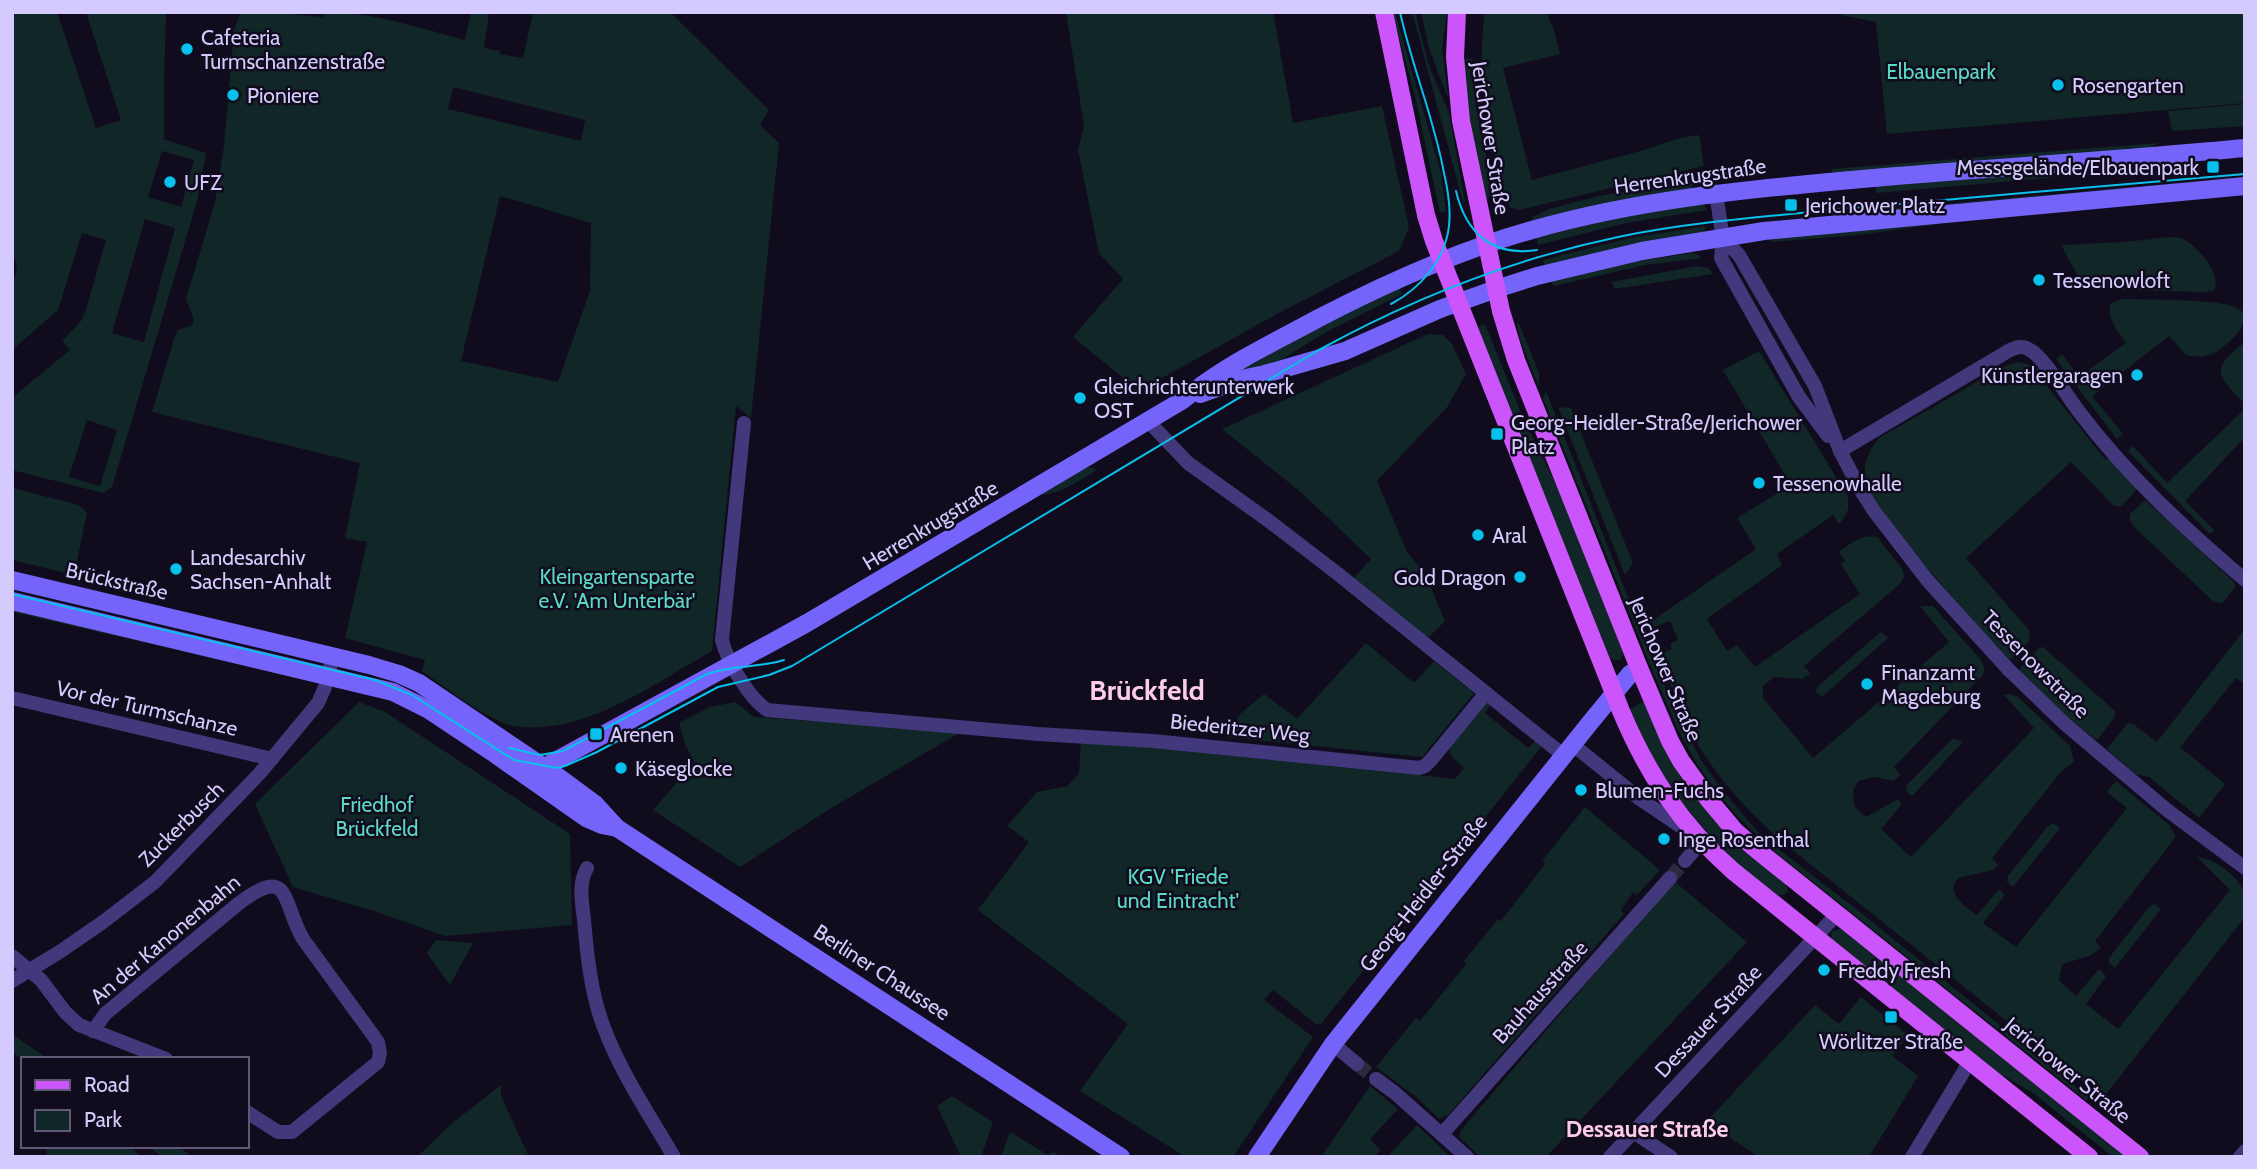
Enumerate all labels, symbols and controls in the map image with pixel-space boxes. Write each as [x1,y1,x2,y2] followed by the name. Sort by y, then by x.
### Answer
[201,25,385,74] place label: Cafeteria Turmschanzenstraße
[179,41,195,57] marker: Cafeteria Turmschanzenstraße
[1466,59,1515,217] street label: Jerichower Straße
[1886,59,1996,84] park label: Elbauenpark
[2072,73,2184,98] place label: Rosengarten
[2050,77,2066,93] marker: Rosengarten
[247,83,319,108] place label: Pioniere
[225,87,241,103] marker: Pioniere
[1612,153,1768,199] street label: Herrenkrugstraße
[1956,155,2200,180] place label: Messegelände/Elbauenpark
[2205,159,2221,175] marker: Messegelände/Elbauenpark
[184,170,222,195] place label: UFZ
[162,174,178,190] marker: UFZ
[1804,193,1945,218] place label: Jerichower Platz
[1783,197,1799,213] marker: Jerichower Platz
[2053,268,2170,293] place label: Tessenowloft
[2031,272,2047,288] marker: Tessenowloft
[1981,363,2123,388] place label: Künstlergaragen
[2129,367,2145,383] marker: Künstlergaragen
[1094,374,1295,423] place label: Gleichrichterunterwerk OST
[1072,390,1088,406] marker: Gleichrichterunterwerk OST
[1511,410,1802,459] place label: Georg-Heidler-Straße/Jerichower Platz
[1489,426,1505,442] marker: Georg-Heidler-Straße/Jerichower Platz
[1773,471,1902,496] place label: Tessenowhalle
[858,475,1002,575] street label: Herrenkrugstraße
[1751,475,1767,491] marker: Tessenowhalle
[1492,523,1527,548] place label: Aral
[1470,527,1486,543] marker: Aral
[190,545,331,594] place label: Landesarchiv Sachsen-Anhalt
[63,557,171,605] street label: Brückstraße
[168,561,184,577] marker: Landesarchiv Sachsen-Anhalt
[539,564,695,613] park label: Kleingartensparte e.V. 'Am Unterbär'
[1394,565,1506,590] place label: Gold Dragon
[1512,569,1528,585] marker: Gold Dragon
[1624,592,1708,745] street label: Jerichower Straße
[1977,605,2095,723] street label: Tessenowstraße
[1881,660,1981,709] place label: Finanzamt Magdeburg
[1089,673,1205,707] district label: Brückfeld
[54,675,240,741] street label: Vor der Turmschanze
[1859,676,1875,692] marker: Finanzamt Magdeburg
[1169,708,1312,748] street label: Biederitzer Weg
[610,722,674,747] place label: Arenen
[588,726,604,742] marker: Arenen
[635,756,733,781] place label: Käseglocke
[613,760,629,776] marker: Käseglocke
[133,776,229,872] street label: Zuckerbusch
[1595,778,1724,803] place label: Blumen-Fuchs
[1573,782,1589,798] marker: Blumen-Fuchs
[336,792,419,841] park label: Friedhof Brückfeld
[1354,809,1492,976] street label: Georg-Heidler-Straße
[1678,827,1809,852] place label: Inge Rosenthal
[1656,831,1672,847] marker: Inge Rosenthal
[1117,864,1239,913] park label: KGV 'Friede und Eintracht'
[85,869,245,1009] street label: An der Kanonenbahn
[809,919,955,1026] street label: Berliner Chaussee
[1487,935,1593,1049] street label: Bauhausstraße
[1838,958,1951,983] place label: Freddy Fresh
[1649,959,1767,1082] street label: Dessauer Straße
[1816,962,1832,978] marker: Freddy Fresh
[1883,1009,1899,1025] marker: Wörlitzer Straße
[1999,1011,2136,1129] street label: Jerichower Straße
[1819,1029,1963,1054] place label: Wörlitzer Straße
[21,1057,248,1148] legend
[84,1072,130,1097] text: Road
[84,1107,122,1132] text: Park
[1566,1115,1728,1143] district label: Dessauer Straße

